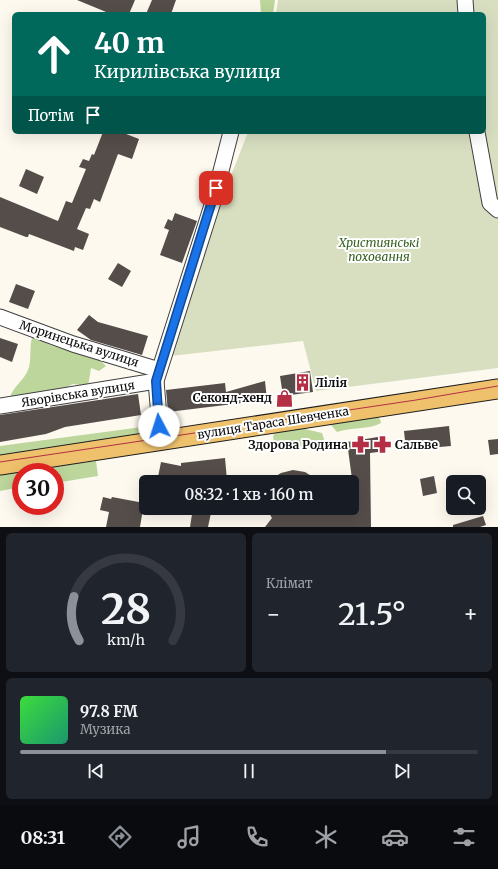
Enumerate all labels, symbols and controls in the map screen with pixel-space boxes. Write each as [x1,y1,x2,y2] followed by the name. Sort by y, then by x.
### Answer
[94,25,165,61] text: 40 m
[28,28,80,80] icon: ahead
[94,60,281,83] text: Кирилівська вулиця
[82,104,104,126] icon: arrive
[28,106,74,125] text: Потім
[199,171,233,205] pin
[205,177,227,199] icon: arrive
[338,235,420,264] park label: Християнські поховання
[18,317,141,370] street label: Моринецька вулиця
[292,373,312,393] building icon: Лілія
[315,375,347,390] place label: Лілія
[20,377,136,410] street label: Яворівська вулиця
[275,388,295,408] shop icon: Секонд-хенд
[193,390,272,405] place label: Секонд-хенд
[196,403,350,442] street label: вулиця Тараса Шевченка
[138,405,180,447] position arrow
[351,435,371,455] pharmacy icon: Здорова Родина
[372,435,392,455] pharmacy icon: Сальве
[248,437,348,452] place label: Здорова Родина
[395,437,439,452] place label: Сальве
[12,463,64,515] speed limit sign: 30
[446,475,486,515] map controls
[446,475,486,515] button: search
[184,485,314,504] text: 08:32 · 1 хв · 160 m
[266,575,313,592] text: Клімат
[101,582,151,634] text: 28
[338,595,406,633] text: 21.5°
[266,600,281,628] text: −
[463,600,478,628] text: +
[107,630,145,648] text: km/h
[80,702,138,721] text: 97.8 FM
[80,721,131,738] text: Музика
[85,760,107,782] icon: previous
[238,760,260,782] icon: pause
[391,760,413,782] icon: next
[106,823,134,851] icon: directions
[175,823,203,851] icon: music
[243,823,271,851] icon: phone
[312,823,340,851] icon: climate
[381,823,409,851] icon: car
[450,823,478,851] icon: filters
[20,826,65,849] text: 08:31

